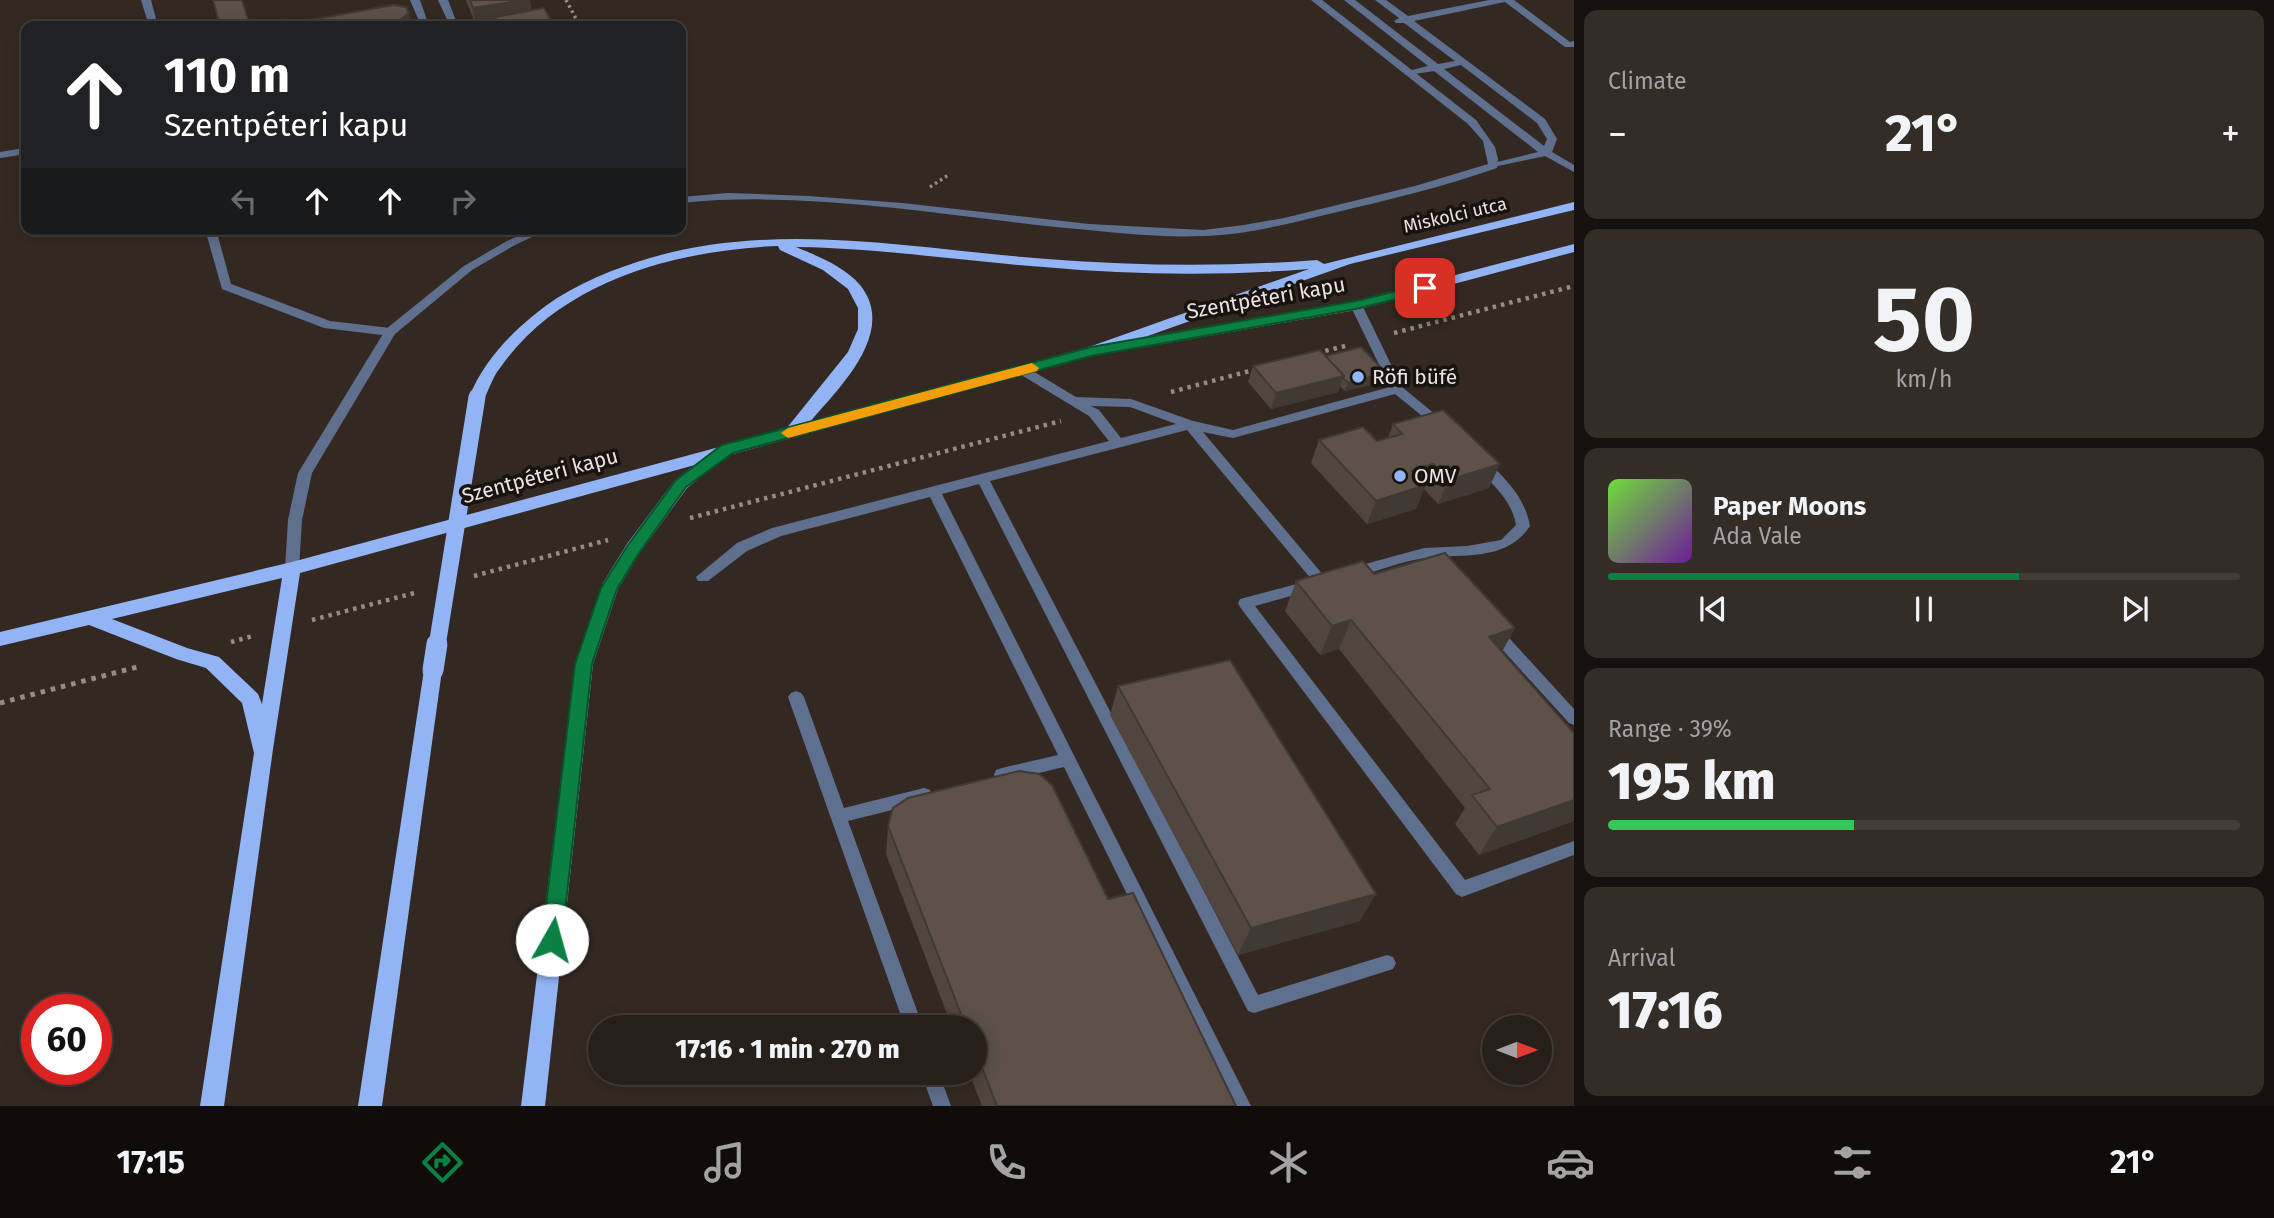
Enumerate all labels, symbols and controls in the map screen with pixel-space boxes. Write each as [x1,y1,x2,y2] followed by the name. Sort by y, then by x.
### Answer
[164,46,290,105] text: 110 m
[49,49,140,140] icon: ahead
[1608,67,1687,95] text: Climate
[1885,102,1963,165] text: 21°
[164,106,408,144] text: Szentpéteri kapu
[1608,111,1627,157] text: −
[2221,111,2240,157] text: +
[225,182,263,220] icon: left
[298,182,336,220] icon: ahead
[371,182,409,220] icon: ahead
[444,182,482,220] icon: right
[1401,192,1509,238] street label: Miskolci utca
[1395,258,1455,318] pin
[1873,265,1975,374] text: 50
[1406,269,1444,307] icon: arrive
[1185,271,1347,325] street label: Szentpéteri kapu
[1372,364,1457,390] place label: Röfi büfé
[1896,365,1952,393] text: km/h
[1350,369,1366,385] marker: Röfi büfé
[459,443,621,509] street label: Szentpéteri kapu
[1414,463,1457,489] place label: OMV
[1392,468,1408,484] marker: OMV
[1713,491,1866,522] text: Paper Moons
[1713,522,1802,550] text: Ada Vale
[1694,590,1732,628] icon: previous
[1905,590,1943,628] icon: pause
[2116,590,2154,628] icon: next
[1608,715,1732,743] text: Range · 39%
[1608,750,1776,813] text: 195 km
[515,903,589,977] position arrow
[1608,944,1675,972] text: Arrival
[1608,979,1723,1042] text: 17:16
[21,994,112,1085] speed limit sign: 60
[1482,1015,1552,1085] north arrow
[1482,1015,1552,1085] map controls
[675,1034,900,1065] text: 17:16 · 1 min · 270 m
[418,1138,467,1187] icon: directions
[700,1138,749,1187] icon: music
[982,1138,1031,1187] icon: phone
[1264,1138,1313,1187] icon: climate
[1546,1138,1595,1187] icon: car
[1828,1138,1877,1187] icon: filters
[117,1143,185,1181] text: 17:15
[2110,1143,2157,1181] text: 21°

